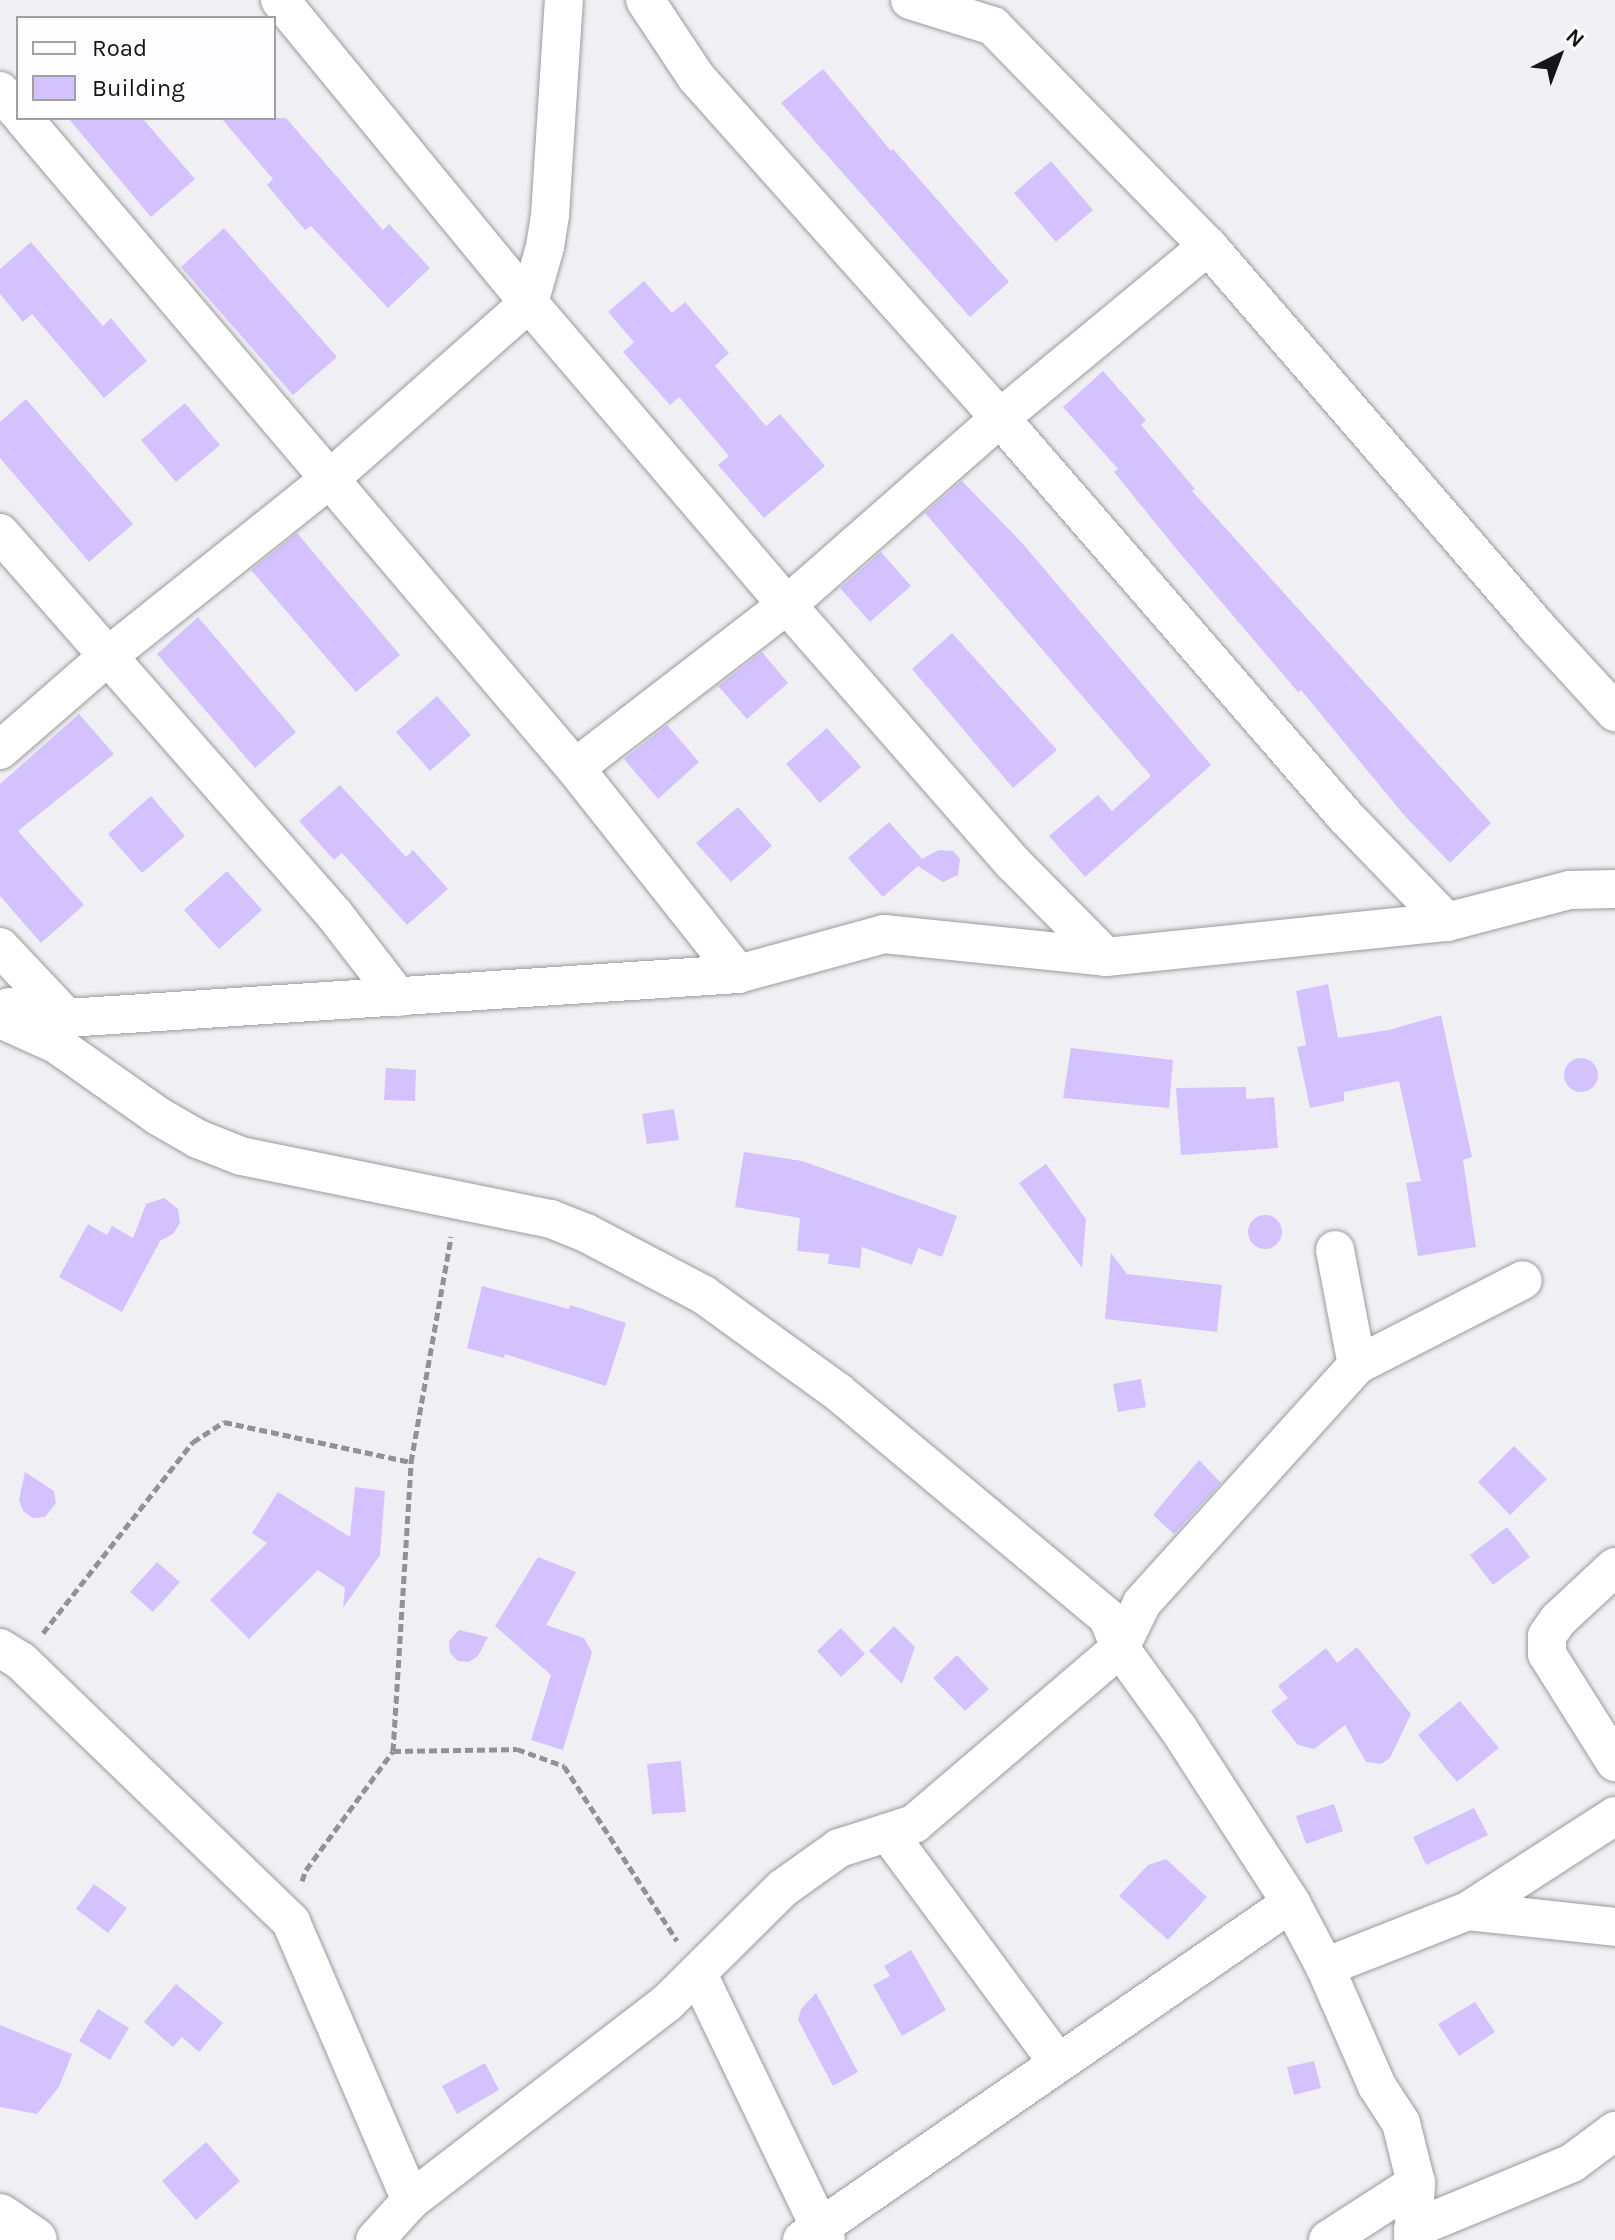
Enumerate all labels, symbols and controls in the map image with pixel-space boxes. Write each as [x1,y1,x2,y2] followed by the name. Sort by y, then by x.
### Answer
[16,16,276,120] legend
[1519,16,1599,96] north arrow
[1560,23,1590,53] text: N
[92,34,147,62] text: Road
[92,74,185,102] text: Building

